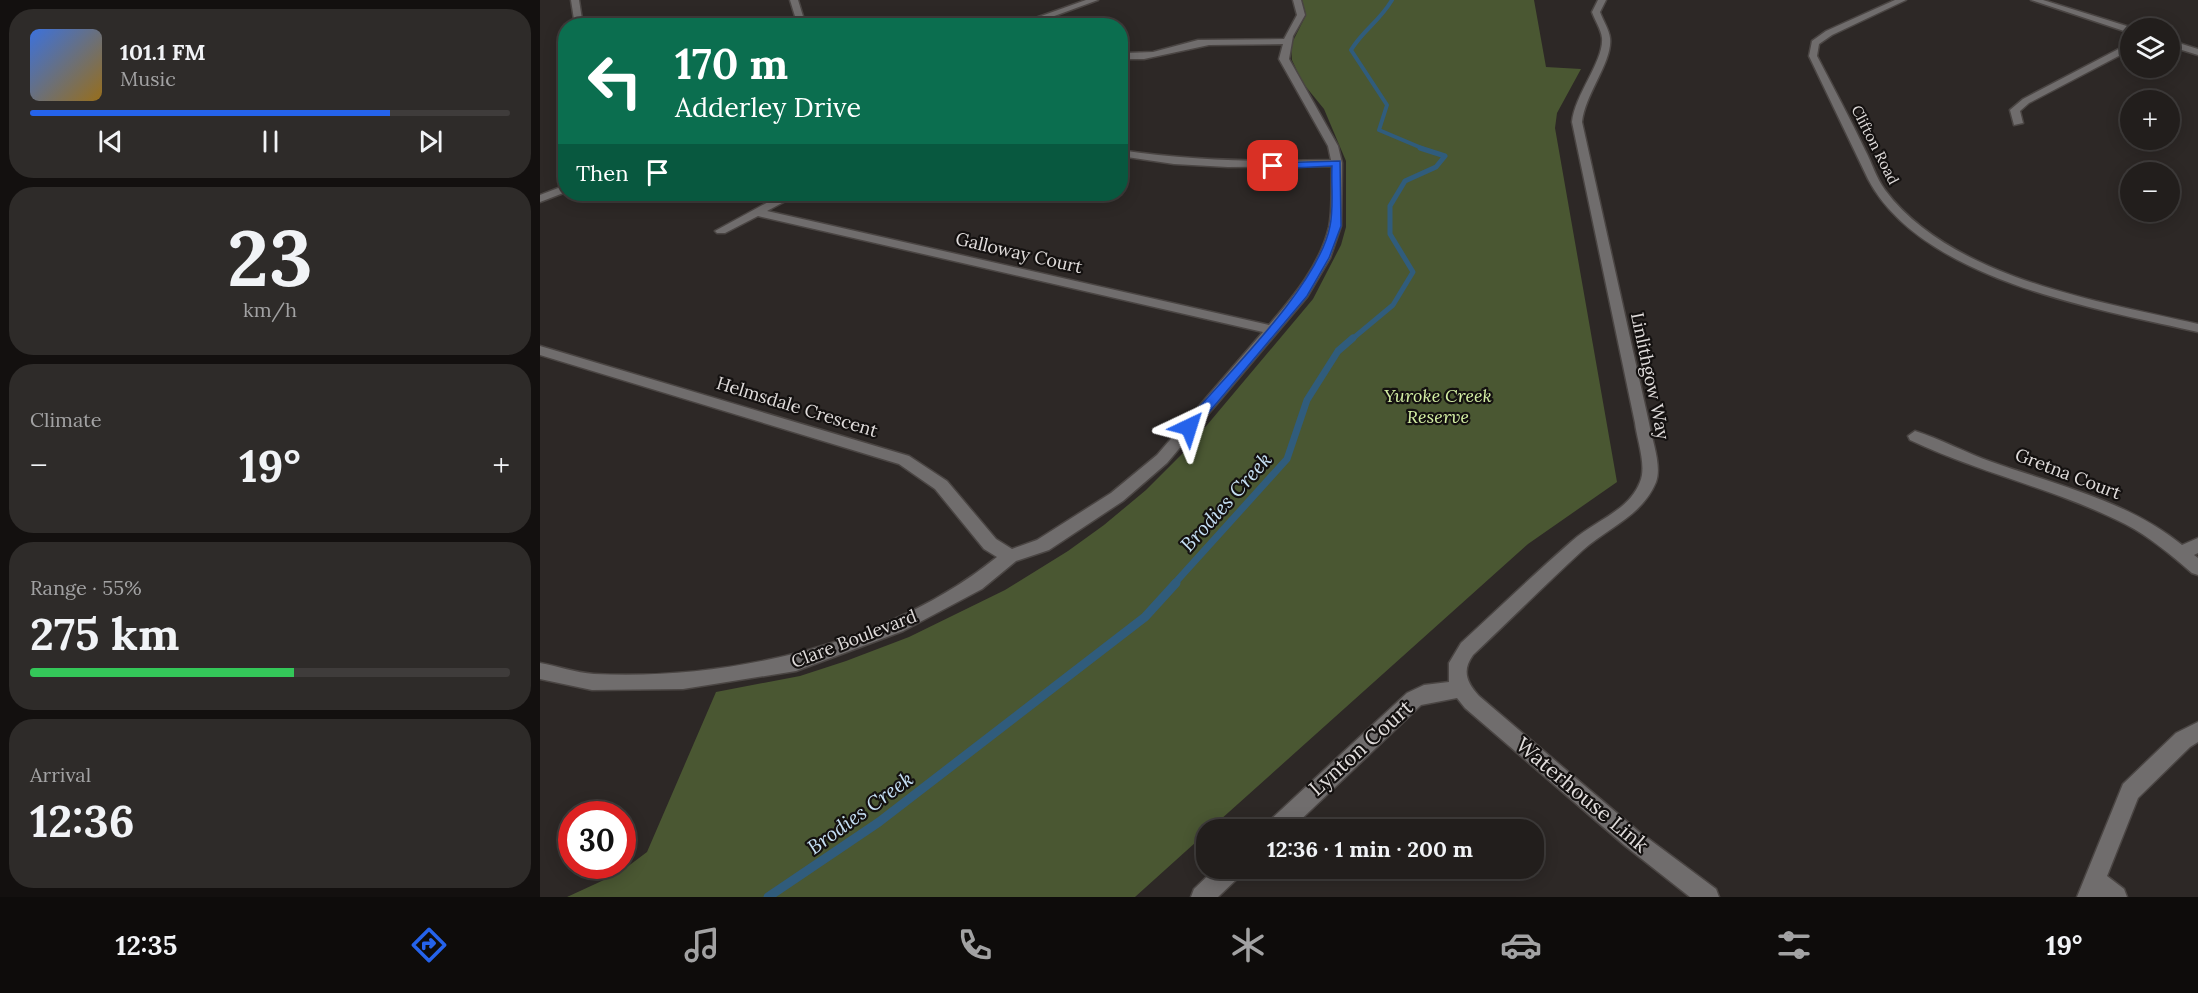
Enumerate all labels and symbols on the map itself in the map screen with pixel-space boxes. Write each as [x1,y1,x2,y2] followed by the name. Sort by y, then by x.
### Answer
[1847,102,1904,188] street label: Clifton Road
[1247,140,1298,191] pin
[953,227,1085,278] street label: Galloway Court
[1626,310,1675,442] street label: Linlithgow Way
[714,371,881,442] street label: Helmsdale Crescent
[1384,384,1492,428] park label: Yuroke Creek Reserve
[1157,395,1221,459] position arrow
[2012,443,2124,504] street label: Gretna Court
[1175,447,1277,556] water label: Brodies Creek
[788,604,920,673] street label: Clare Boulevard
[1303,693,1419,801] street label: Lynton Court
[1510,731,1655,859] street label: Waterhouse Link
[802,766,918,859] water label: Brodies Creek
[558,801,636,879] speed limit sign: 30

